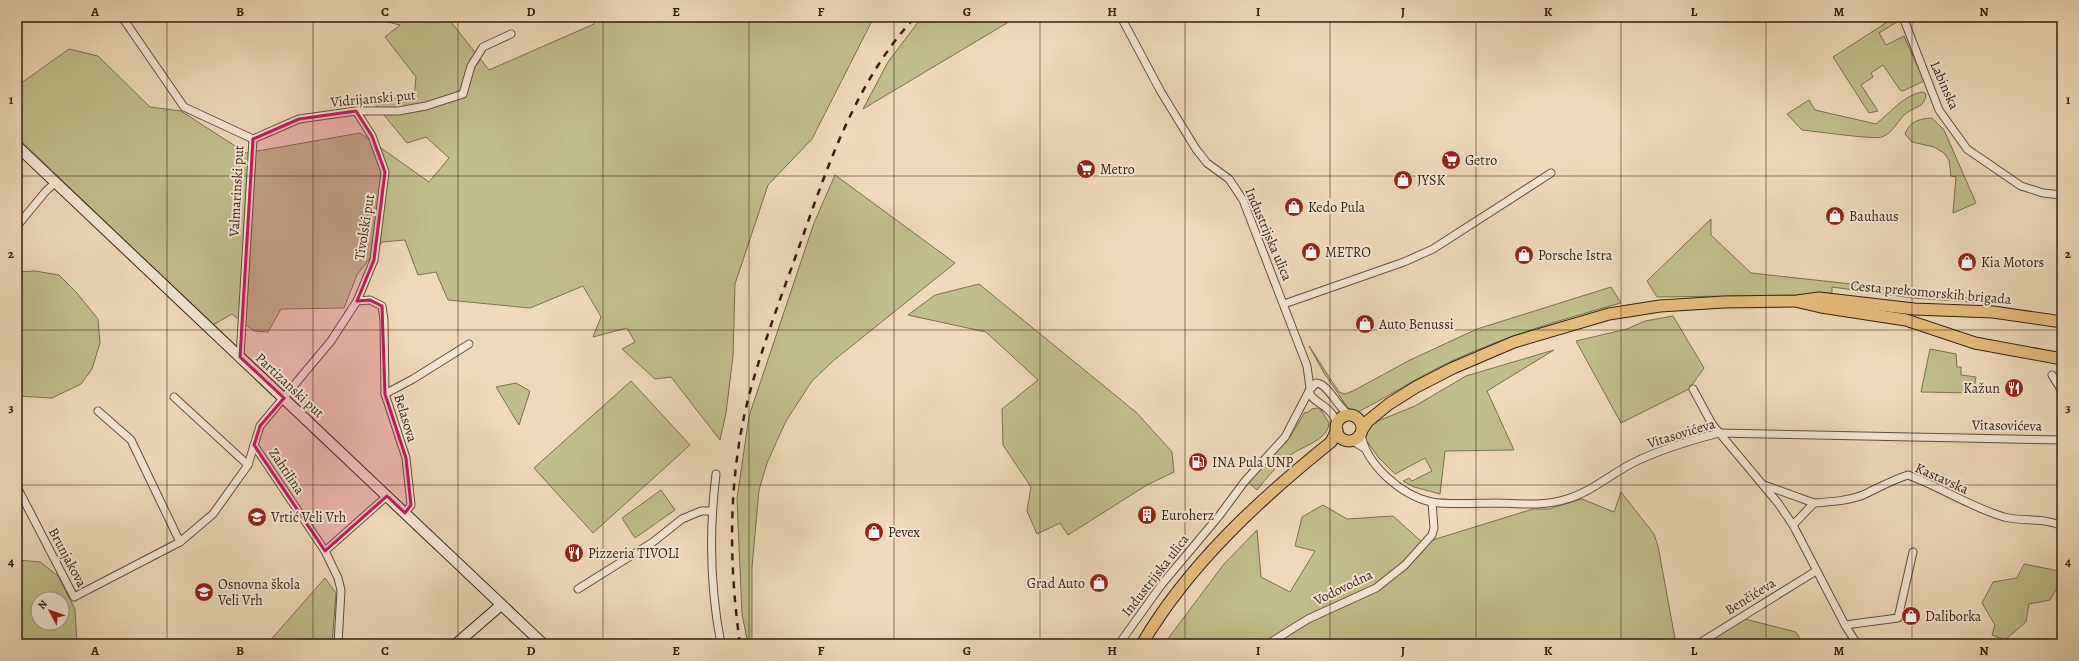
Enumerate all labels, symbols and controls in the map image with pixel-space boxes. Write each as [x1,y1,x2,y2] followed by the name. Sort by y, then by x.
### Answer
[90,3,100,20] text: A
[236,3,244,20] text: B
[381,3,389,20] text: C
[526,3,536,20] text: D
[672,3,680,20] text: E
[818,3,825,20] text: F
[963,3,971,20] text: G
[1107,3,1117,20] text: H
[1256,3,1261,20] text: I
[1401,3,1405,20] text: J
[1544,3,1553,20] text: K
[1691,3,1698,20] text: L
[1834,3,1845,20] text: M
[1979,3,1989,20] text: N
[1925,58,1964,113] street label: Labinska
[329,85,417,112] street label: Vidrijanski put
[9,91,14,108] text: 1
[2066,91,2071,108] text: 1
[225,145,248,238] street label: Valmarinski put
[1440,149,1462,171] supermarket icon: Getro
[1465,151,1497,170] place label: Getro
[1075,158,1097,180] supermarket icon: Metro
[1100,160,1135,179] place label: Metro
[1392,169,1414,191] shop icon: JYSK
[1417,171,1446,190] place label: JYSK
[1240,185,1297,284] street label: Industrijska ulica
[350,192,379,261] street label: Tivolski put
[1283,196,1305,218] shop icon: Kedo Pula
[1308,198,1366,217] place label: Kedo Pula
[1824,205,1846,227] shop icon: Bauhaus
[1849,207,1899,226] place label: Bauhaus
[1300,241,1322,263] shop icon: METRO
[1325,243,1371,262] place label: METRO
[1513,244,1535,266] shop icon: Porsche Istra
[8,245,15,262] text: 2
[2065,245,2072,262] text: 2
[1538,246,1613,265] place label: Porsche Istra
[1956,251,1978,273] shop icon: Kia Motors
[1981,253,2044,272] place label: Kia Motors
[1850,276,2013,309] street label: Cesta prekomorskih brigada
[1354,313,1376,335] shop icon: Auto Benussi
[1378,315,1454,334] place label: Auto Benussi
[251,349,328,422] street label: Partizanski put
[2003,377,2025,399] restaurant icon: Kažun
[1963,379,2000,398] place label: Kažun
[389,392,422,445] street label: Belasova
[8,399,14,416] text: 3
[2065,399,2071,416] text: 3
[1644,414,1718,453] street label: Vitasovićeva
[1971,415,2043,436] street label: Vitasovićeva
[264,444,309,499] street label: Zahtilina
[1187,451,1209,473] fuel station icon: INA Pula UNP
[1212,453,1294,472] place label: INA Pula UNP
[1912,458,1972,499] street label: Kastavska
[1136,504,1158,526] building icon: Euroherz
[246,506,268,528] school or university icon: Vrtić Veli Vrh
[1161,506,1214,525] place label: Euroherz
[270,508,347,527] place label: Vrtić Veli Vrh
[863,521,885,543] shop icon: Pevex
[888,523,920,542] place label: Pevex
[44,524,91,591] street label: Brunjakova
[1117,530,1194,620] street label: Industrijska ulica
[563,542,585,564] restaurant icon: Pizzeria TIVOLI
[588,544,680,563] place label: Pizzeria TIVOLI
[8,553,14,570] text: 4
[2065,553,2071,570] text: 4
[1310,565,1376,610] street label: Vodovodna
[1088,572,1110,594] shop icon: Grad Auto
[1721,573,1780,619] street label: Benčićeva
[1027,574,1085,593] place label: Grad Auto
[217,575,301,610] place label: Osnovna škola Veli Vrh
[193,581,215,603] school or university icon: Osnovna škola Veli Vrh
[30,591,70,631] north arrow
[35,597,51,613] text: N
[1900,605,1922,627] shop icon: Daliborka
[1925,607,1982,626] place label: Daliborka
[90,642,100,659] text: A
[236,642,244,659] text: B
[381,642,389,659] text: C
[526,642,536,659] text: D
[672,642,680,659] text: E
[818,642,825,659] text: F
[963,642,971,659] text: G
[1107,642,1117,659] text: H
[1256,642,1261,659] text: I
[1401,642,1405,659] text: J
[1544,642,1553,659] text: K
[1691,642,1698,659] text: L
[1834,642,1845,659] text: M
[1979,642,1989,659] text: N

